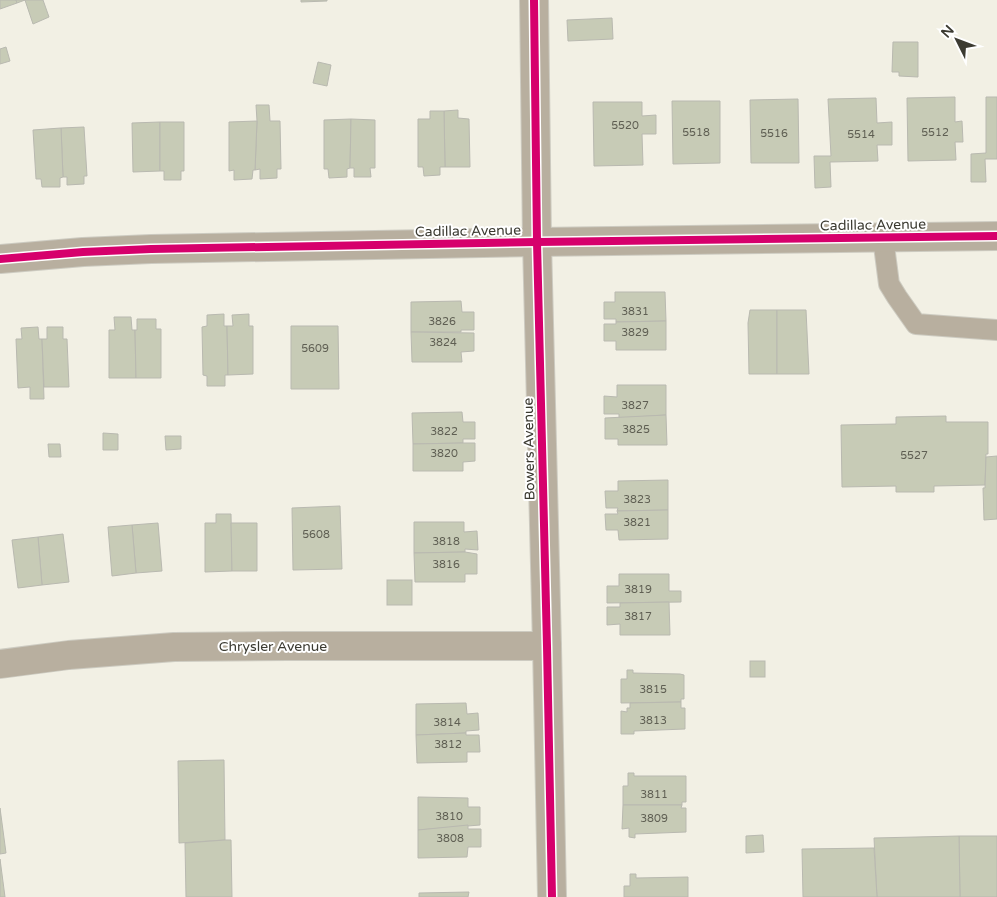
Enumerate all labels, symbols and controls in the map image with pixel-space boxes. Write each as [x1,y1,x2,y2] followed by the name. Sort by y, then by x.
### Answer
[932,15,982,65] north arrow
[938,22,958,42] text: N
[611,119,639,132] house number: 5520
[682,126,710,139] house number: 5518
[921,126,949,139] house number: 5512
[760,127,788,140] house number: 5516
[847,128,875,141] house number: 5514
[820,216,926,234] street label: Cadillac Avenue
[415,222,521,240] street label: Cadillac Avenue
[621,305,649,318] house number: 3831
[428,315,456,328] house number: 3826
[621,326,649,339] house number: 3829
[429,336,457,349] house number: 3824
[301,342,329,355] house number: 5609
[520,397,538,501] street label: Bowers Avenue
[621,399,649,412] house number: 3827
[622,423,650,436] house number: 3825
[430,425,458,438] house number: 3822
[430,447,458,460] house number: 3820
[900,449,928,462] house number: 5527
[623,493,651,506] house number: 3823
[623,516,651,529] house number: 3821
[302,528,330,541] house number: 5608
[432,535,460,548] house number: 3818
[432,558,460,571] house number: 3816
[624,583,652,596] house number: 3819
[624,610,652,623] house number: 3817
[219,638,327,655] street label: Chrysler Avenue
[639,683,667,696] house number: 3815
[639,714,667,727] house number: 3813
[433,716,461,729] house number: 3814
[434,738,462,751] house number: 3812
[640,788,668,801] house number: 3811
[435,810,463,823] house number: 3810
[640,812,668,825] house number: 3809
[436,832,464,845] house number: 3808

